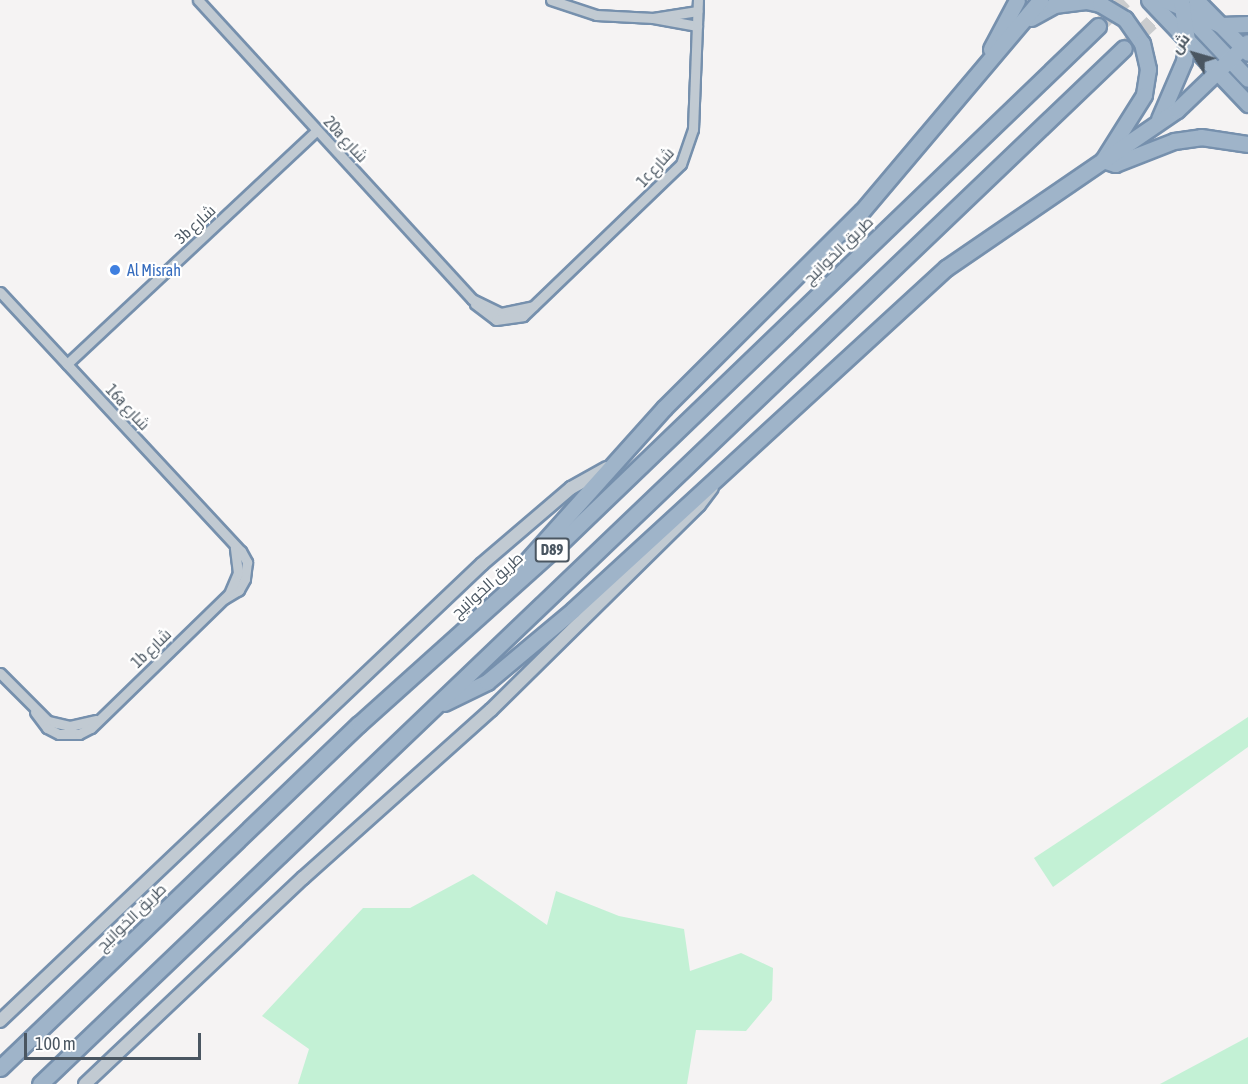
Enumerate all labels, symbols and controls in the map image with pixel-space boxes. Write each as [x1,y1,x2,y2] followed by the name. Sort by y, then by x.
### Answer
[1164,24,1224,84] north arrow
[1166,30,1193,57] text: ش
[320,112,372,166] street label: 20a شارع
[632,143,678,191] street label: 1c شارع
[171,201,219,247] street label: 3b شارع
[799,212,877,288] street label: طريق الخوانيج
[127,260,181,280] place label: Al Misrah
[108,263,122,277] marker: Al Misrah
[102,380,154,434] street label: 16a شارع
[534,538,570,562] road number: D89
[447,548,527,622] street label: طريق الخوانيج
[127,624,175,672] street label: 1b شارع
[92,879,170,955] street label: طريق الخوانيج
[27,1021,204,1059] scale bar
[35,1033,76,1054] text: 100 m

